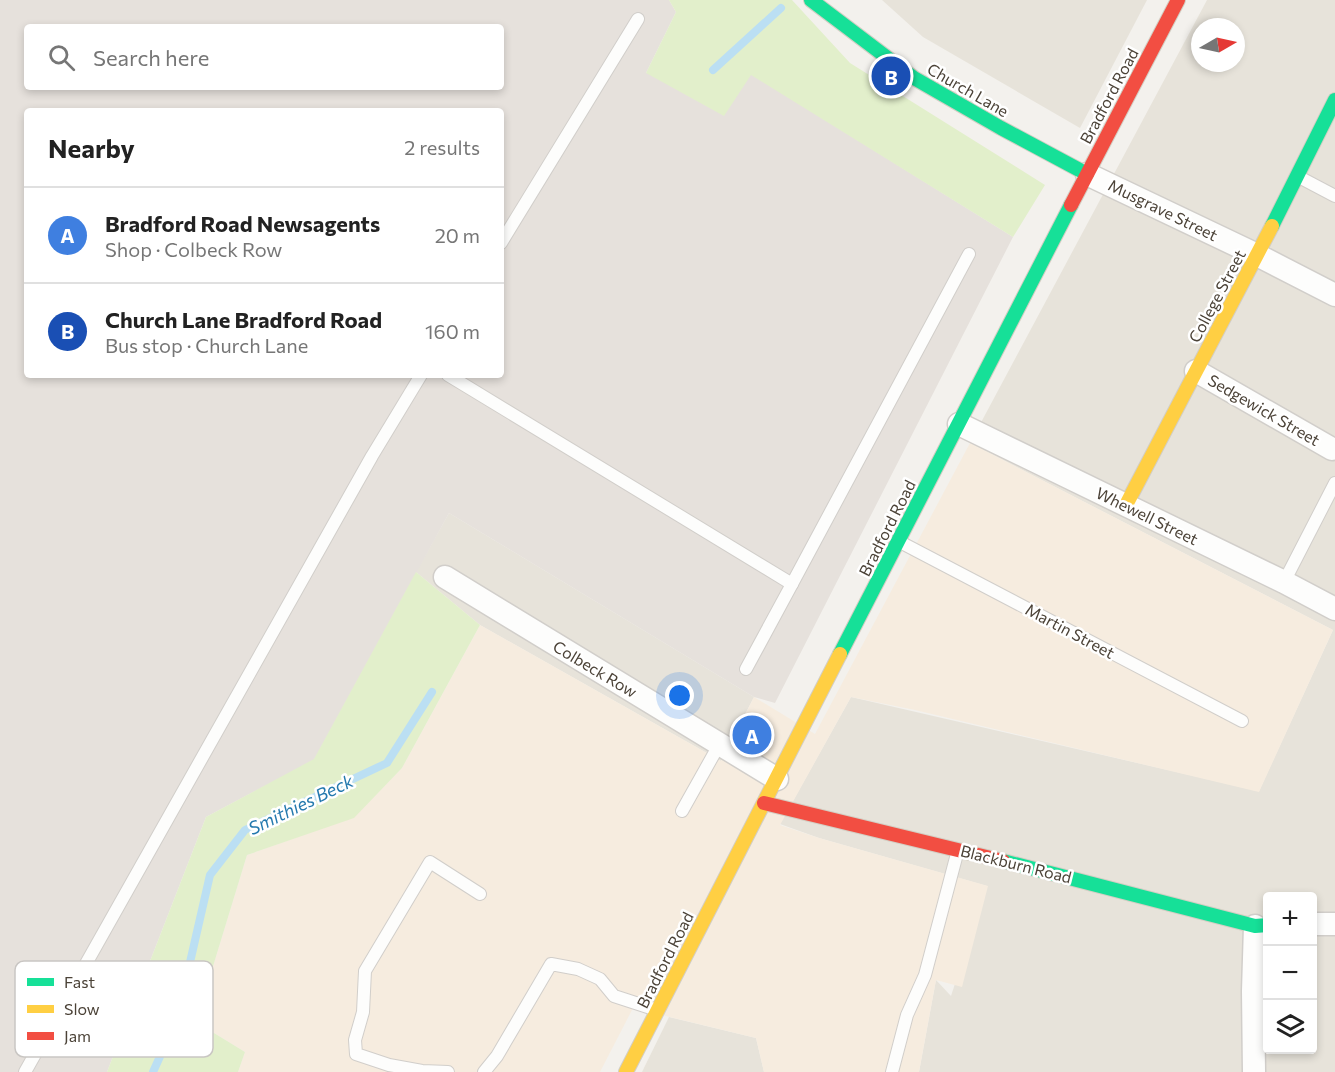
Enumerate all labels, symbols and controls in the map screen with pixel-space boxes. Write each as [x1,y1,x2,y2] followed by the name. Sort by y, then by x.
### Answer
[1191,18,1245,72] north arrow
[24,24,504,90] search box
[45,41,78,74] icon: search
[93,44,209,71] text: Search here
[1075,45,1142,147] street label: Bradford Road
[872,54,910,98] pin: B
[924,59,1012,120] street label: Church Lane
[48,132,135,163] text: Nearby
[404,135,480,159] text: 2 results
[1105,175,1221,244] street label: Musgrave Street
[105,210,380,237] text: Bradford Road Newsagents
[60,223,75,247] text: A
[435,223,480,247] text: 20 m
[105,237,282,261] text: Shop · Colbeck Row
[1184,246,1249,345] street label: College Street
[105,306,382,333] text: Church Lane Bradford Road
[61,319,74,343] text: B
[425,319,480,343] text: 160 m
[105,333,308,357] text: Bus stop · Church Lane
[1205,370,1324,449] street label: Sedgewick Street
[854,476,919,579] street label: Bradford Road
[1093,483,1202,549] street label: Whewell Street
[1022,599,1118,662] street label: Martin Street
[550,636,641,701] street label: Colbeck Row
[665,681,694,710] your location
[732,712,771,758] pin: A
[244,769,358,839] water label: Smithies Beck
[959,841,1074,886] street label: Blackburn Road
[1263,892,1317,1054] map controls
[1263,892,1317,946] button: +
[632,908,697,1011] street label: Bradford Road
[1263,946,1317,1000] button: −
[15,961,213,1057] legend
[64,972,95,991] text: Fast
[64,999,100,1018] text: Slow
[1263,1000,1317,1054] button: layers
[64,1026,91,1045] text: Jam

